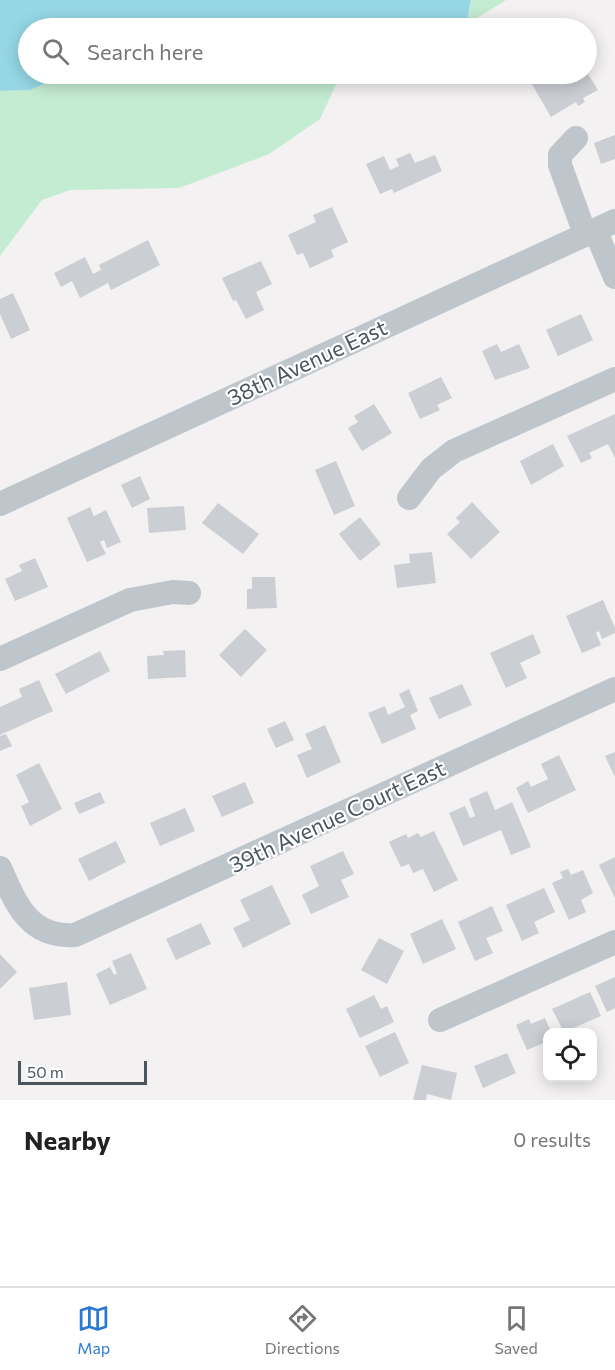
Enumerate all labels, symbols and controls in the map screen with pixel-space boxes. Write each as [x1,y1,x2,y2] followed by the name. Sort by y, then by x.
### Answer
[18,18,597,84] search box
[39,35,72,68] icon: search
[87,38,203,65] text: Search here
[223,313,391,411] street label: 38th Avenue East
[225,754,449,878] street label: 39th Avenue Court East
[543,1028,597,1082] map controls
[543,1028,597,1082] button: locate
[18,1058,147,1086] scale bar
[27,1062,64,1081] text: 50 m
[24,1124,111,1155] text: Nearby
[513,1127,591,1151] text: 0 results
[77,1302,110,1357] tab: Map
[265,1302,340,1357] tab: Directions
[494,1302,538,1357] tab: Saved

